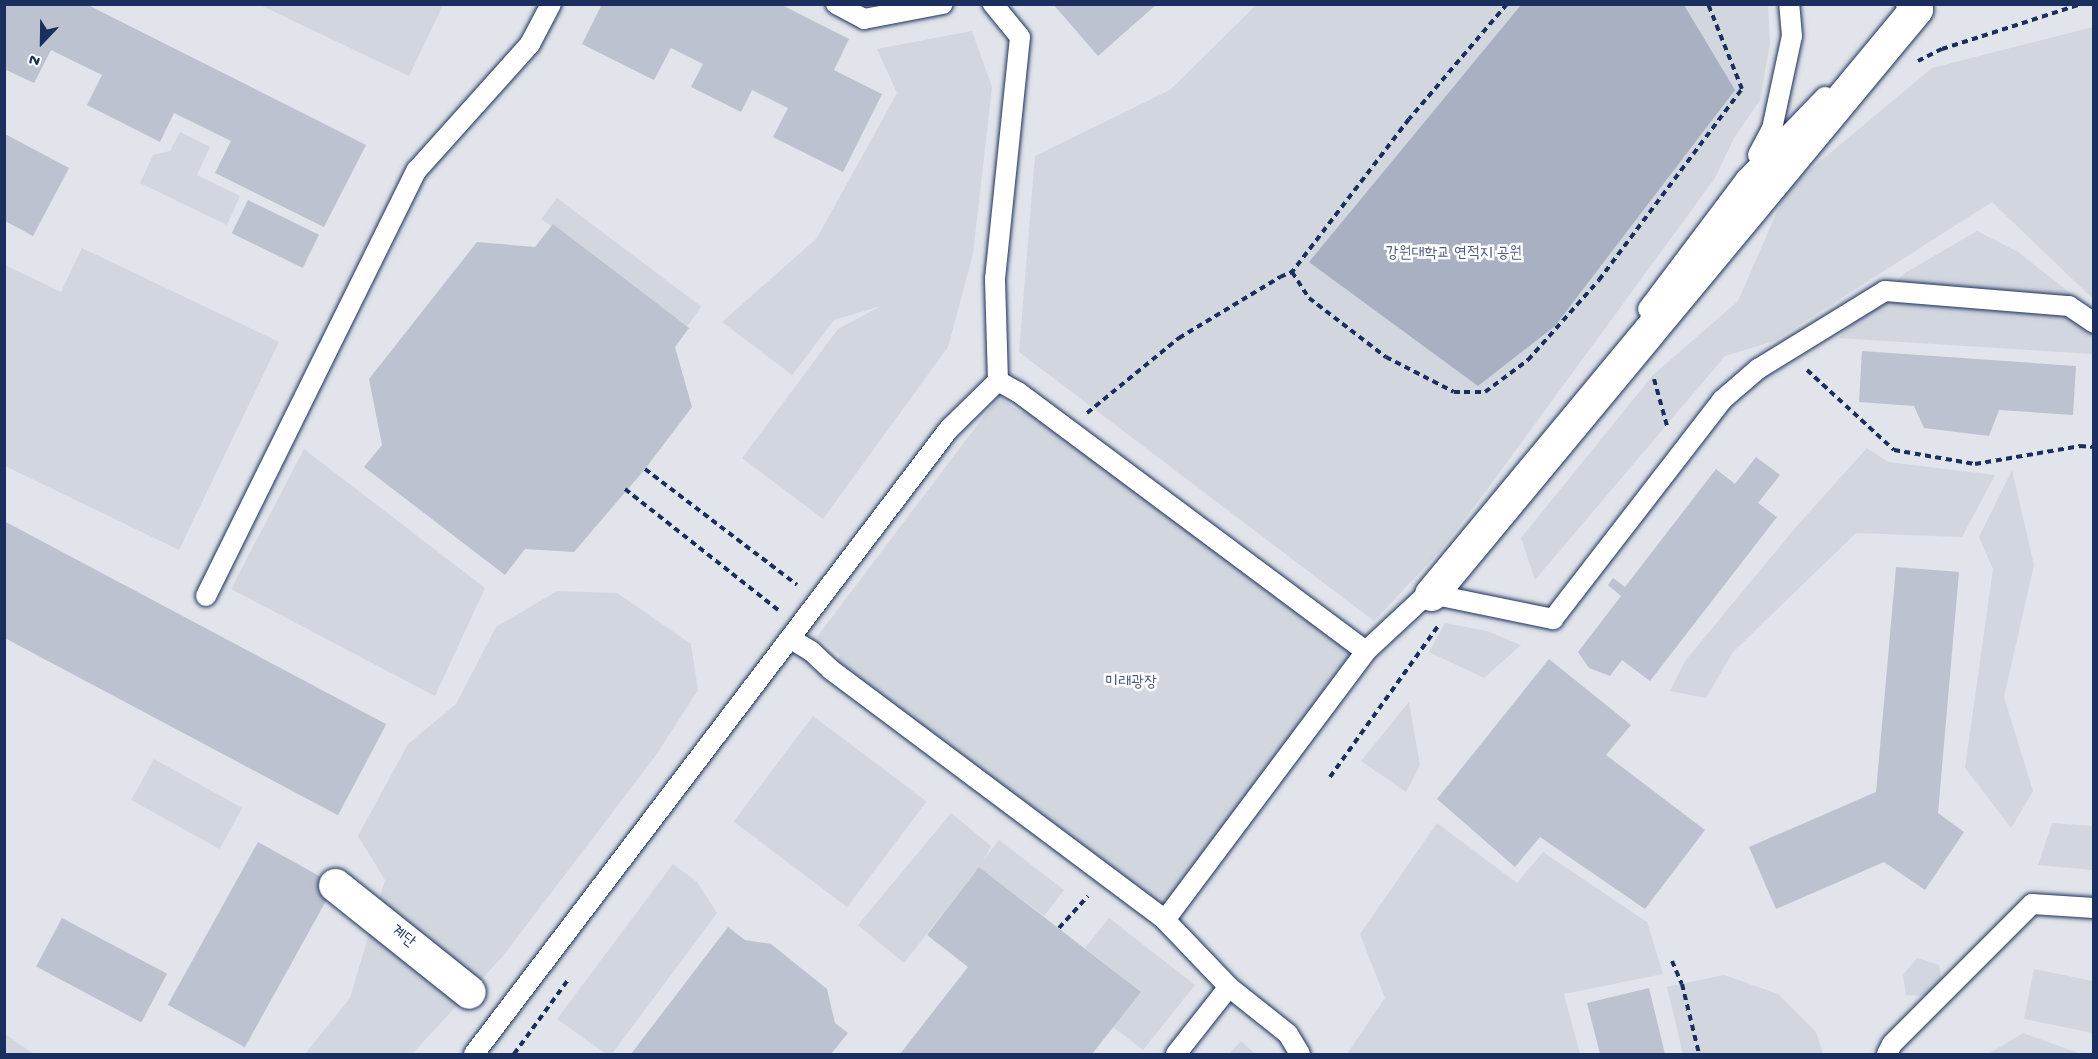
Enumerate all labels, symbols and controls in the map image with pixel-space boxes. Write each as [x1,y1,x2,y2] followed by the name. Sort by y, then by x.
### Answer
[12,12,72,72] north arrow
[27,48,43,70] text: N
[1386,245,1522,265] park label: 강원대학교 연적지 공원
[1105,674,1157,694] park label: 미래광장
[386,923,418,953] street label: 계단

